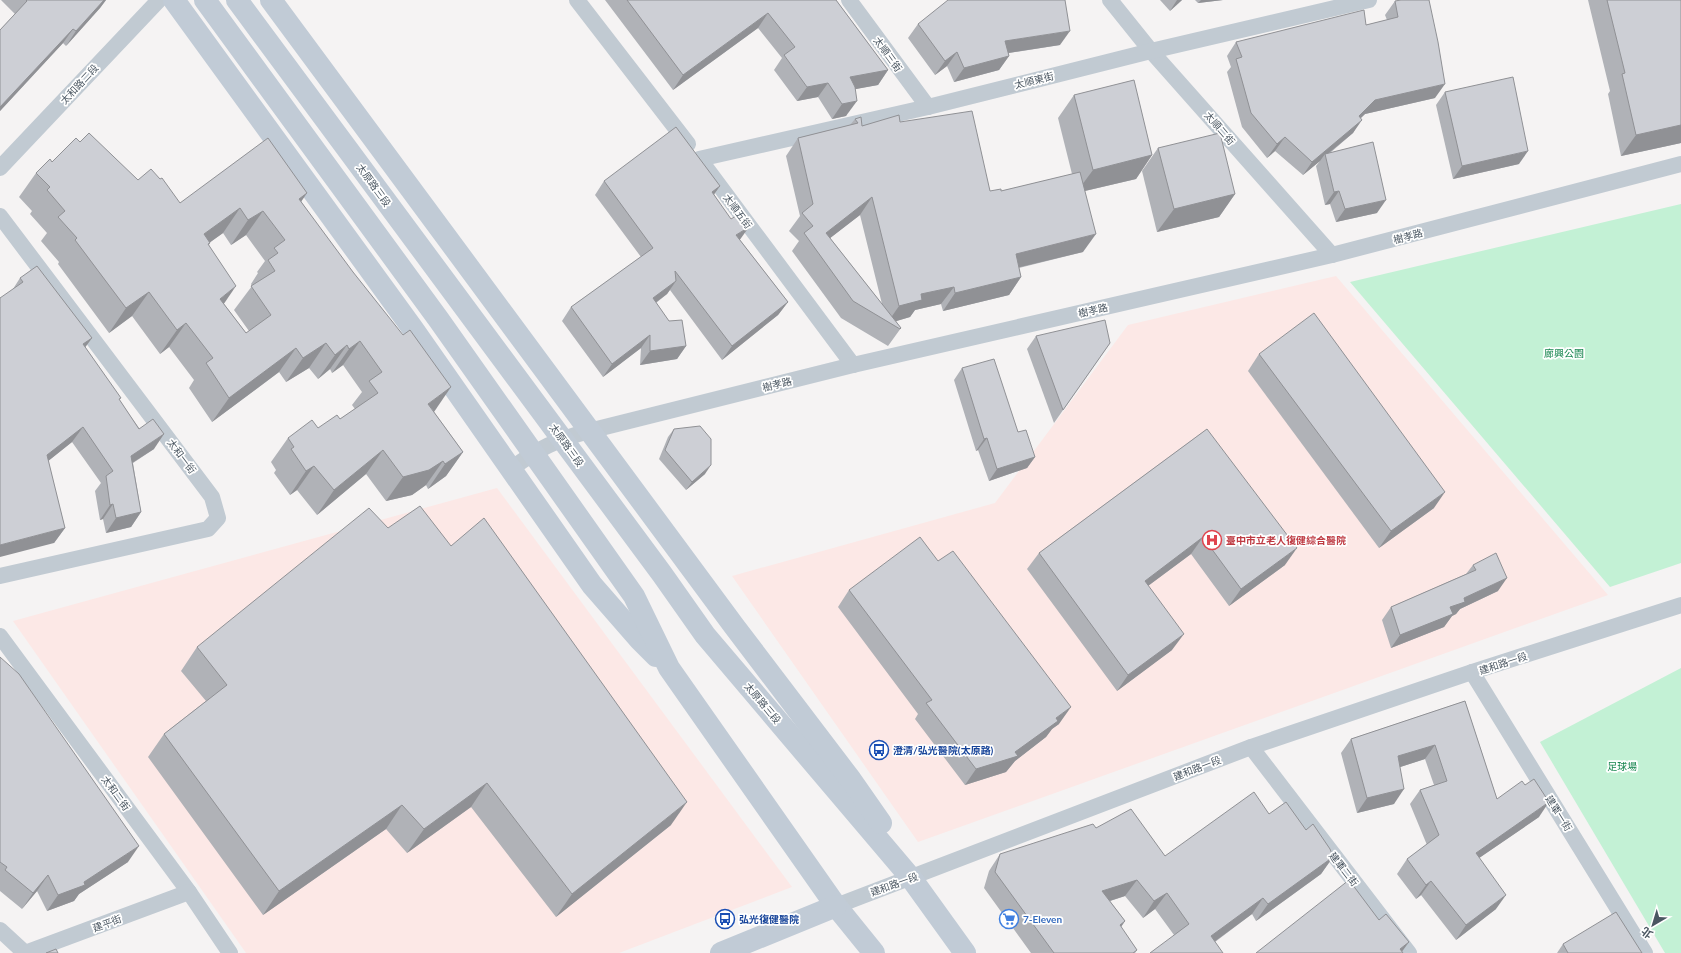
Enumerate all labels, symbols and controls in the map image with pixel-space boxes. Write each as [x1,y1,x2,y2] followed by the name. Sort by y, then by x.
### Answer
[871,34,905,74] street label: 太順三街
[58,62,100,106] street label: 太和路二段
[1013,69,1055,91] street label: 太順東街
[1202,109,1238,147] street label: 太順二街
[354,161,394,209] street label: 太原路三段
[721,191,755,231] street label: 太順五街
[1392,226,1424,246] street label: 樹孝路
[1077,301,1109,319] street label: 樹孝路
[1544,347,1584,359] park label: 廊興公園
[761,375,793,393] street label: 樹孝路
[547,421,587,469] street label: 太原路三段
[165,436,199,476] street label: 太和一街
[1201,529,1223,551] hospital icon: 臺中市立老人復健綜合醫院
[1226,534,1346,546] place label: 臺中市立老人復健綜合醫院
[1477,650,1529,676] street label: 建和路一段
[742,680,784,726] street label: 太原路三段
[868,739,890,761] bus stop icon: 澄清/弘光醫院(太原路)
[893,744,993,756] place label: 澄清/弘光醫院(太原路)
[1172,753,1222,783] street label: 建和路一段
[1607,760,1637,772] park label: 足球場
[99,773,133,813] street label: 太和二街
[1543,793,1575,833] street label: 建軍一街
[1327,850,1361,888] street label: 建軍二街
[868,870,920,898] street label: 建和路一段
[1633,905,1673,945] north arrow
[714,908,736,930] bus stop icon: 弘光復健醫院
[998,908,1020,930] supermarket icon: 7-Eleven
[91,912,123,934] street label: 建平街
[739,913,799,925] place label: 弘光復健醫院
[1023,913,1062,925] place label: 7-Eleven
[1638,925,1655,942] text: 北

